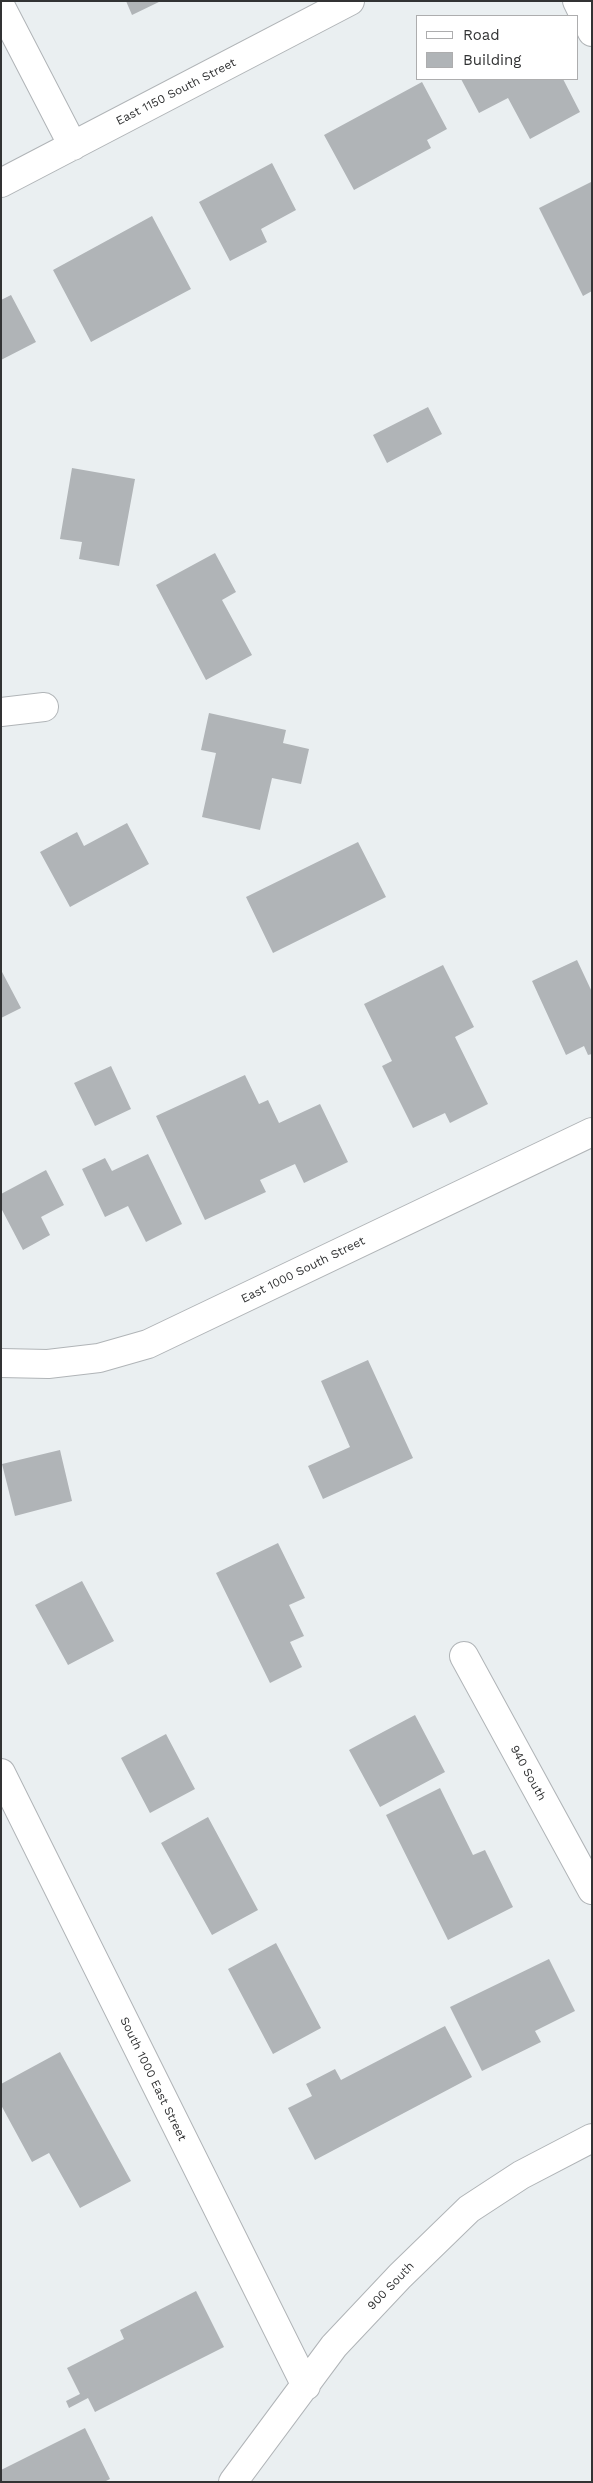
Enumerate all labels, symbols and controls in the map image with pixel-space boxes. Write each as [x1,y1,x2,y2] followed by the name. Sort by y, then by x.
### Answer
[416,15,578,80] legend
[463,26,500,44] text: Road
[463,51,521,69] text: Building
[114,55,238,129] street label: East 1150 South Street
[239,1234,367,1306] street label: East 1000 South Street
[507,1743,549,1803] street label: 940 South
[117,2015,189,2143] street label: South 1000 East Street
[365,2259,417,2313] street label: 900 South

